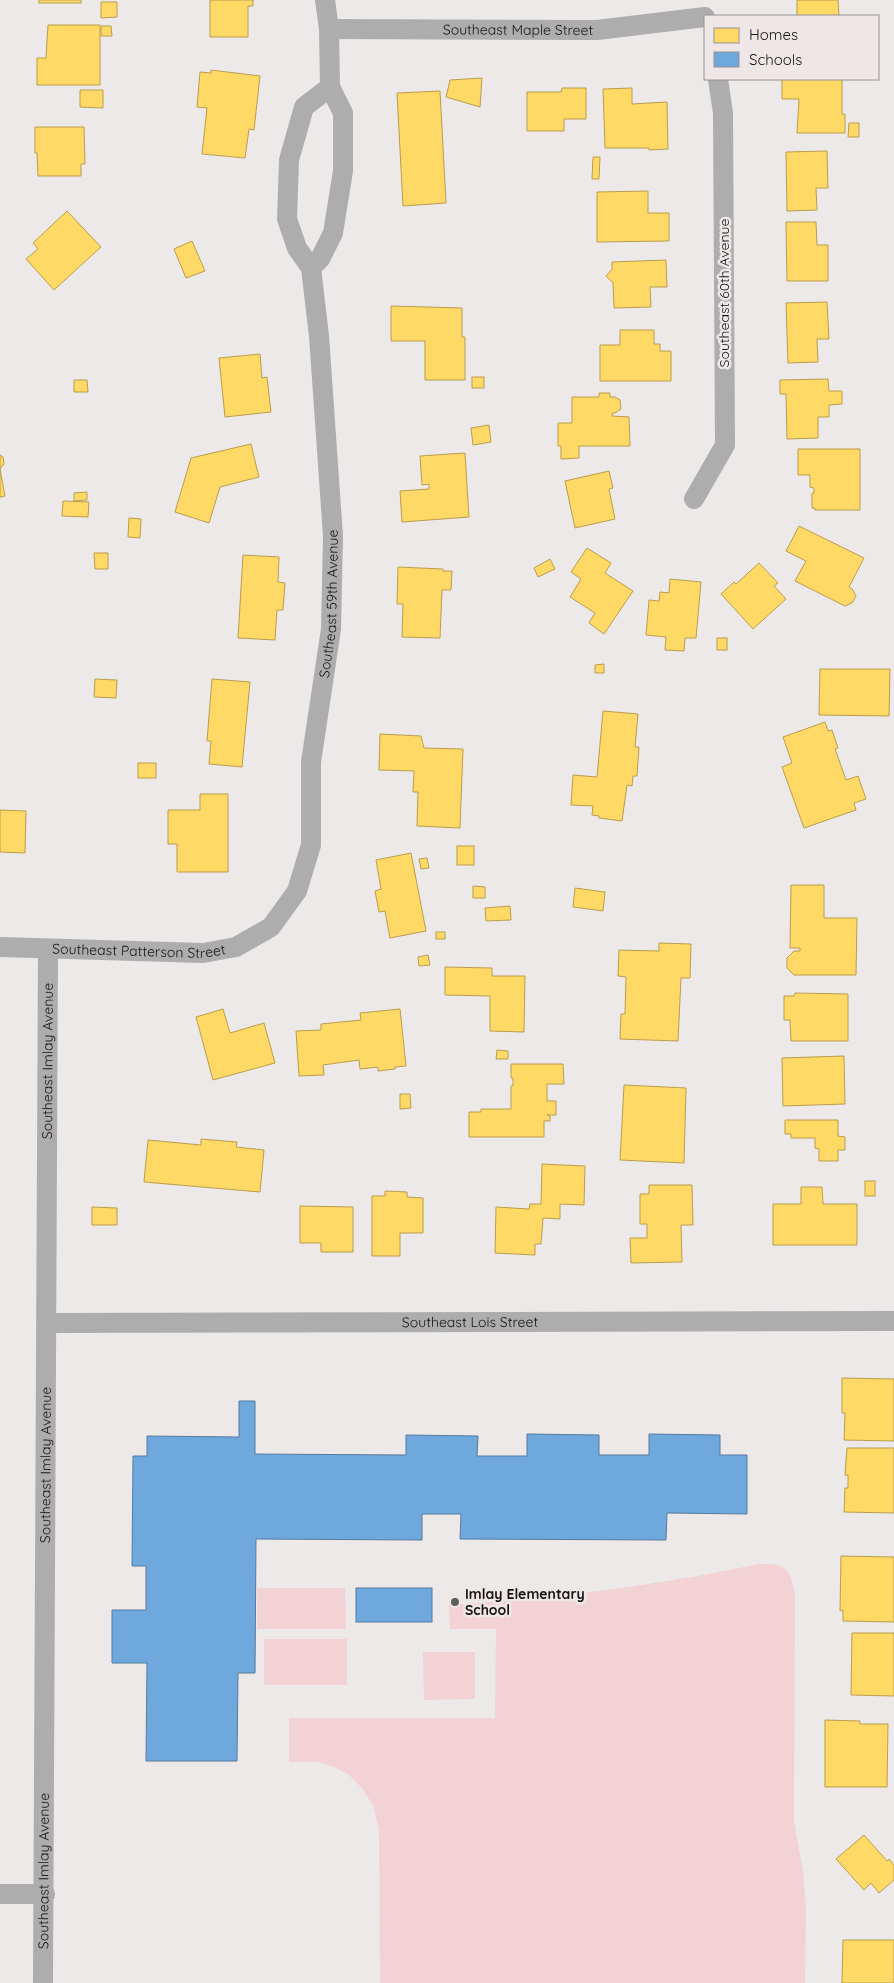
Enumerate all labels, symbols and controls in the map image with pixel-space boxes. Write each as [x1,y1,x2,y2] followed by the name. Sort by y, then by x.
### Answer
[704,15,879,80] legend
[443,20,593,39] street label: Southeast Maple Street
[749,25,798,44] text: Homes
[749,50,802,69] text: Schools
[715,218,733,367] street label: Southeast 60th Avenue
[315,529,342,679] street label: Southeast 59th Avenue
[52,940,227,962] street label: Southeast Patterson Street
[38,983,57,1139] street label: Southeast Imlay Avenue
[402,1313,538,1331] street label: Southeast Lois Street
[36,1387,55,1543] street label: Southeast Imlay Avenue
[465,1585,585,1619] place label: Imlay Elementary School
[449,1596,461,1608] marker: Imlay Elementary School
[34,1793,53,1949] street label: Southeast Imlay Avenue

